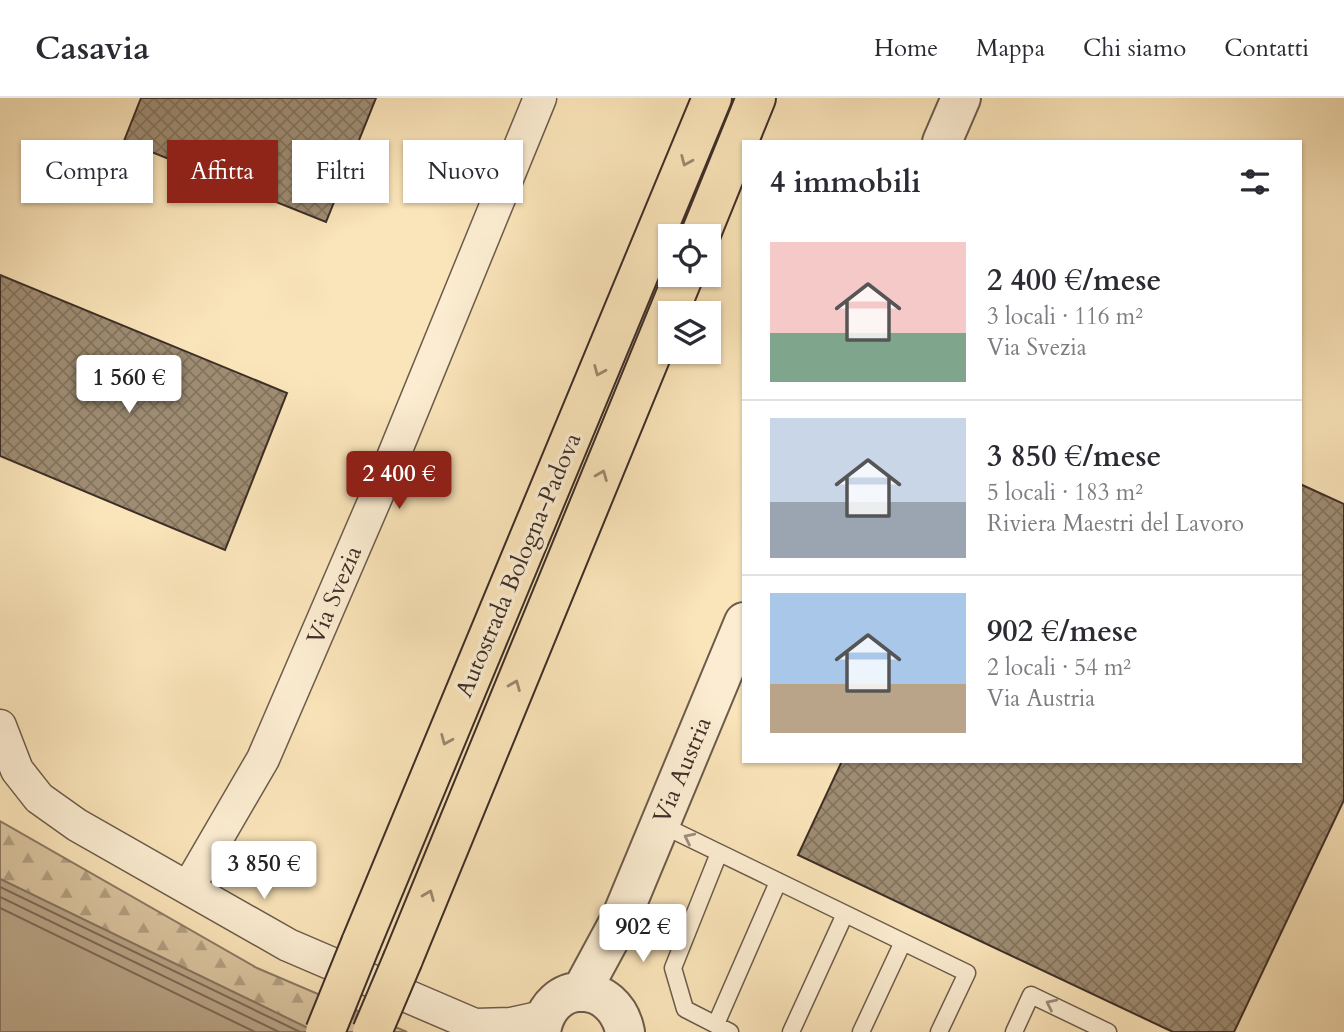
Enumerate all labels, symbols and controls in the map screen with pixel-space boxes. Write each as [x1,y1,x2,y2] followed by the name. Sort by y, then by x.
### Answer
[35,26,150,71] text: Casavia
[874,32,938,65] text: Home
[976,32,1045,65] text: Mappa
[1083,32,1186,65] text: Chi siamo
[1224,32,1309,65] text: Contatti
[21,140,153,203] chip: Compra
[167,140,278,203] chip: Affitta
[292,140,389,203] chip: Filtri
[403,140,523,203] chip: Nuovo
[680,154,694,166] one-way arrow
[770,162,921,203] text: 4 immobili
[1236,163,1274,201] icon: filters
[658,224,721,364] map controls
[658,224,721,287] button: locate
[987,260,1161,301] text: 2 400 €/mese
[826,270,910,354] icon: home
[658,301,721,364] button: layers
[987,301,1143,332] text: 3 locali · 116 m²
[987,332,1087,363] text: Via Svezia
[64,356,194,415] pin: 1 560 €
[92,362,166,393] text: 1 560 €
[593,364,607,376] one-way arrow
[448,427,589,703] street label: Autostrada Bologna-Padova
[987,436,1161,477] text: 3 850 €/mese
[826,446,910,530] icon: home
[334,452,464,511] pin: 2 400 €
[362,458,436,489] text: 2 400 €
[593,469,607,481] one-way arrow
[987,477,1143,508] text: 5 locali · 183 m²
[987,508,1244,539] text: Riviera Maestri del Lavoro
[299,540,370,650] street label: Via Svezia
[987,611,1138,652] text: 902 €/mese
[826,621,910,705] icon: home
[987,652,1131,683] text: 2 locali · 54 m²
[507,680,521,692] one-way arrow
[987,683,1095,714] text: Via Austria
[645,711,720,829] street label: Via Austria
[440,732,454,745] one-way arrow
[684,833,696,847] one-way arrow
[199,842,329,901] pin: 3 850 €
[227,848,301,879] text: 3 850 €
[421,890,435,903] one-way arrow
[594,904,692,964] pin: 902 €
[615,911,671,942] text: 902 €
[1046,999,1058,1013] one-way arrow

